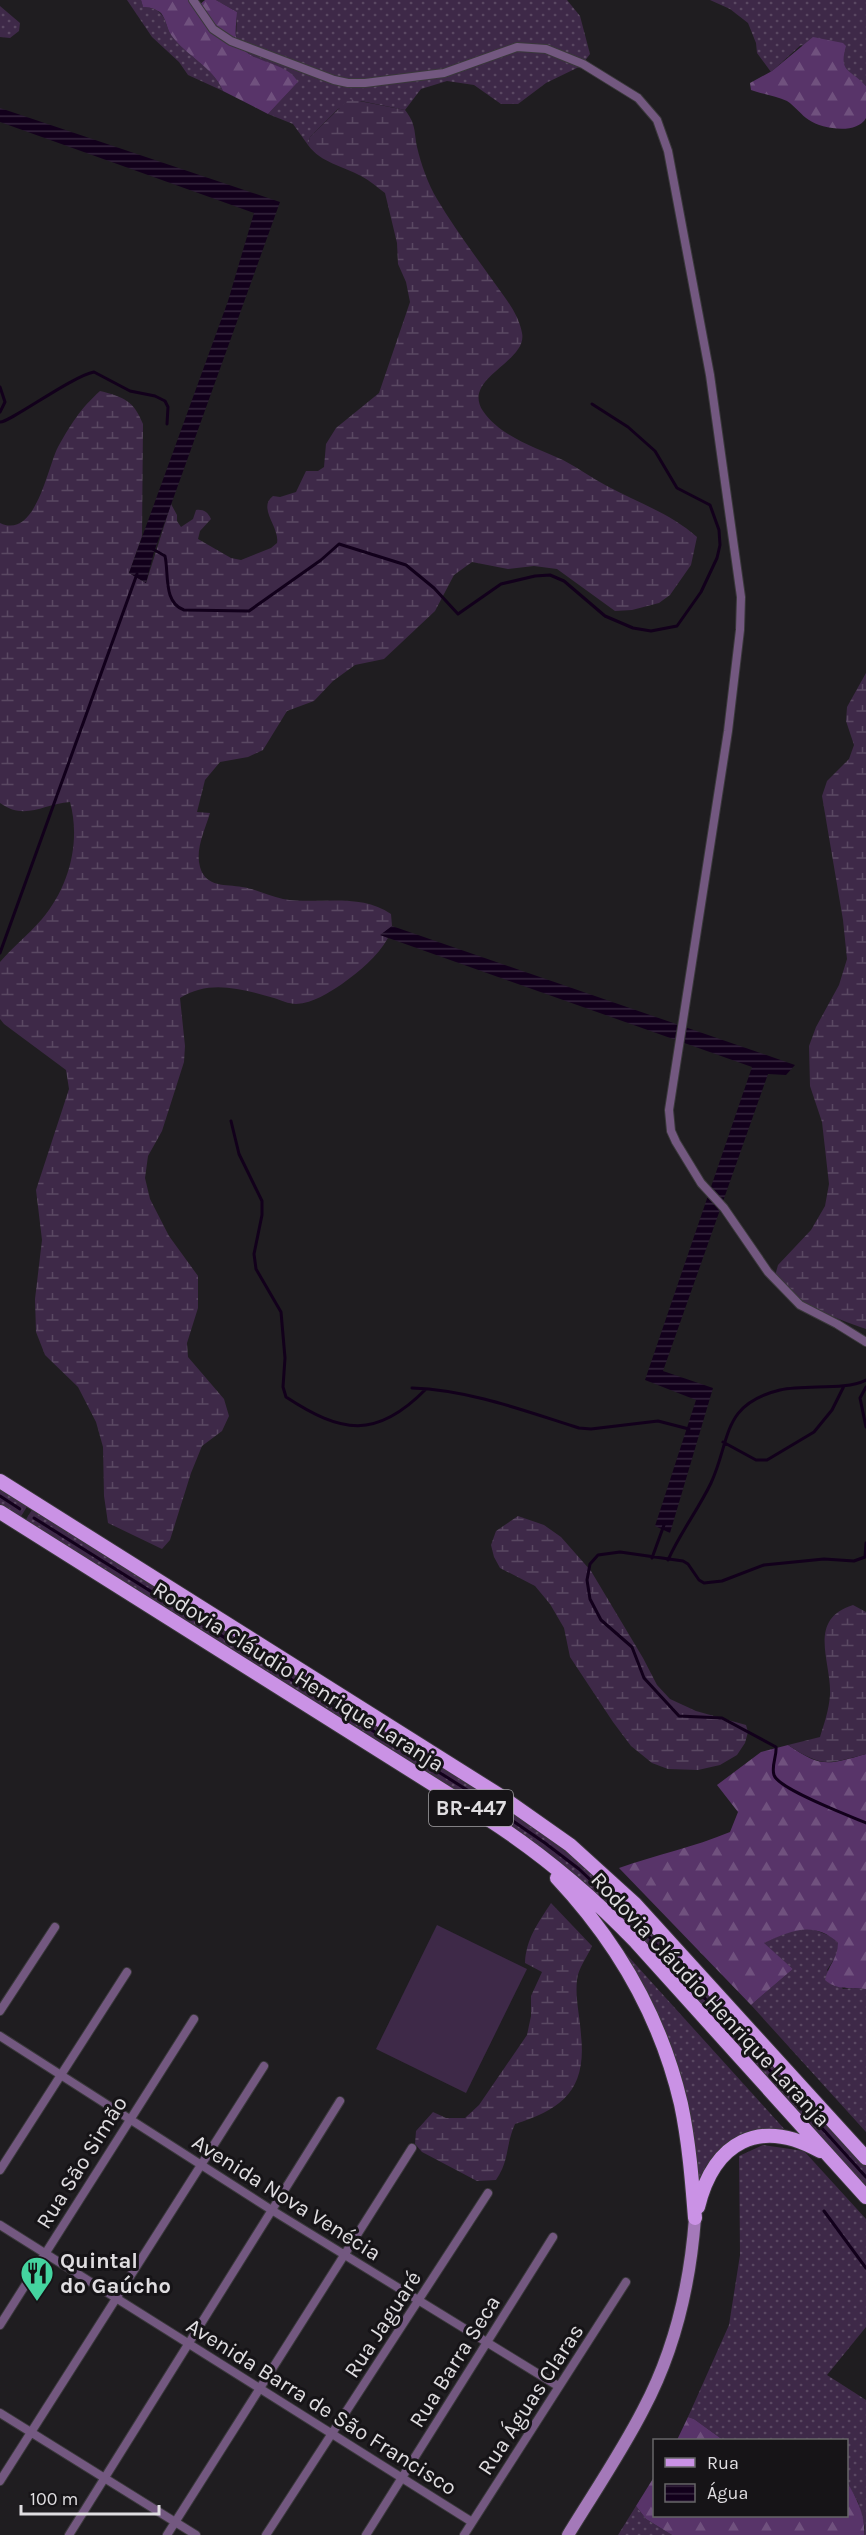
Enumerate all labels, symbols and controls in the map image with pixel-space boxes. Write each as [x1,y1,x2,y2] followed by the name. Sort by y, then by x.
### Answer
[148,1576,449,1778] street label: Rodovia Cláudio Henrique Laranja
[429,1790,513,1826] road number: BR-447
[585,1867,835,2132] street label: Rodovia Cláudio Henrique Laranja
[31,2091,133,2234] street label: Rua São Simão
[187,2129,386,2267] street label: Avenida Nova Venécia
[60,2248,171,2299] place label: Quintal do Gaúcho
[19,2255,55,2302] restaurant icon: Quintal do Gaúcho
[339,2266,427,2383] street label: Rua Jaguaré
[404,2291,506,2433] street label: Rua Barra Seca
[182,2313,461,2501] street label: Avenida Barra de São Francisco
[471,2319,589,2480] street label: Rua Águas Claras
[653,2439,848,2517] legend
[707,2452,739,2474] text: Rua
[21,2478,159,2516] scale bar
[707,2481,748,2504] text: Água
[30,2488,78,2510] text: 100 m

